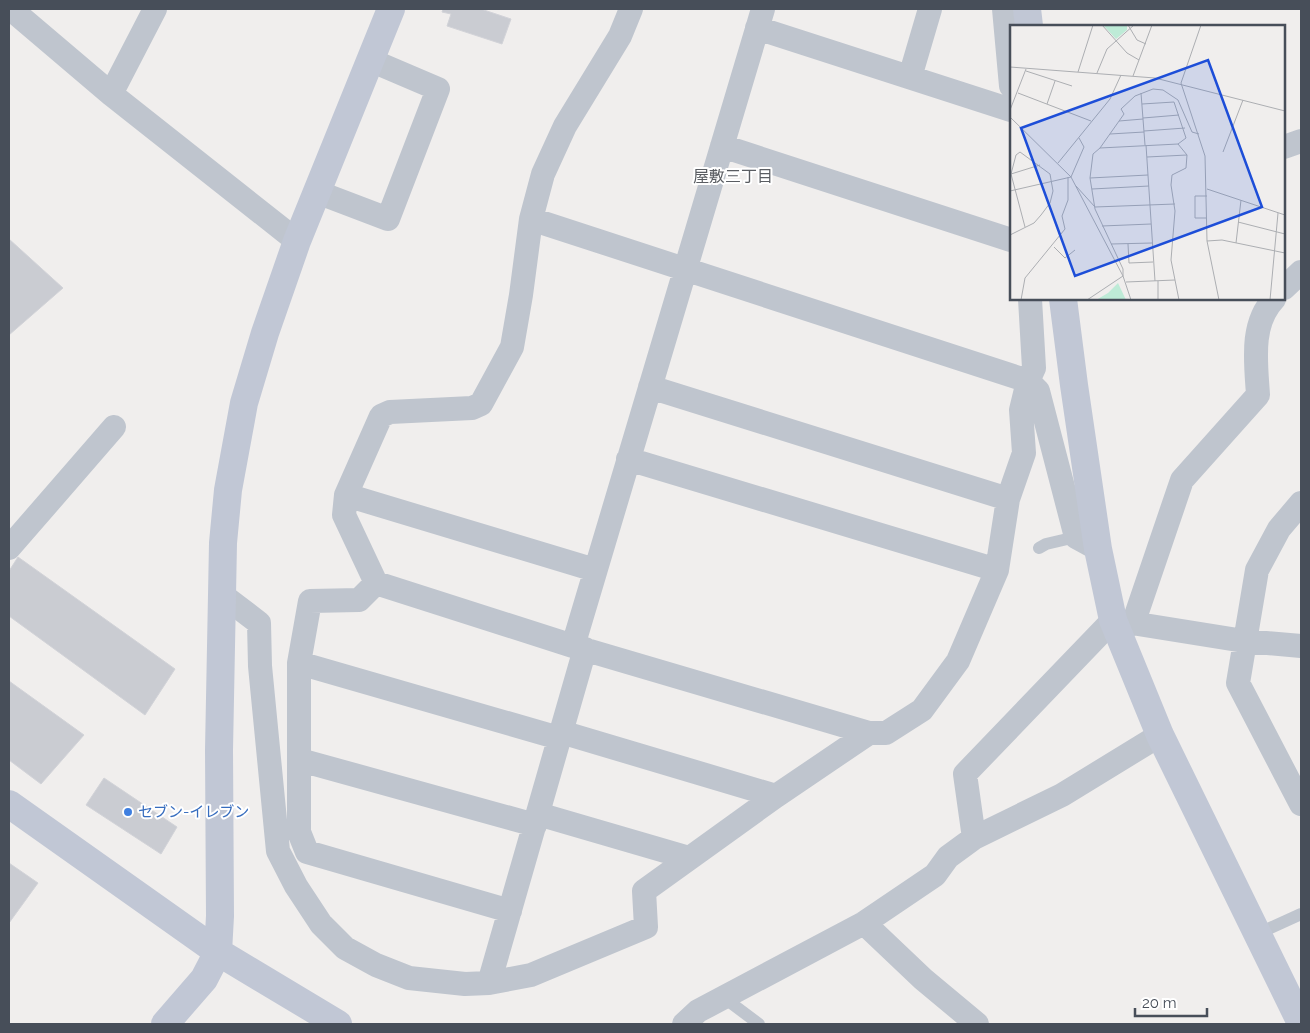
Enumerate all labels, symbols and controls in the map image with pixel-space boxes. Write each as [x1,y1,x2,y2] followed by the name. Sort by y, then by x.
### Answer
[1010,25,1285,300] inset map
[693,167,773,186] district label: 屋敷三丁目
[138,803,249,821] place label: セブン-イレブン
[122,806,134,818] marker: セブン-イレブン
[1135,986,1208,1018] scale bar
[1142,994,1177,1012] text: 20 m

